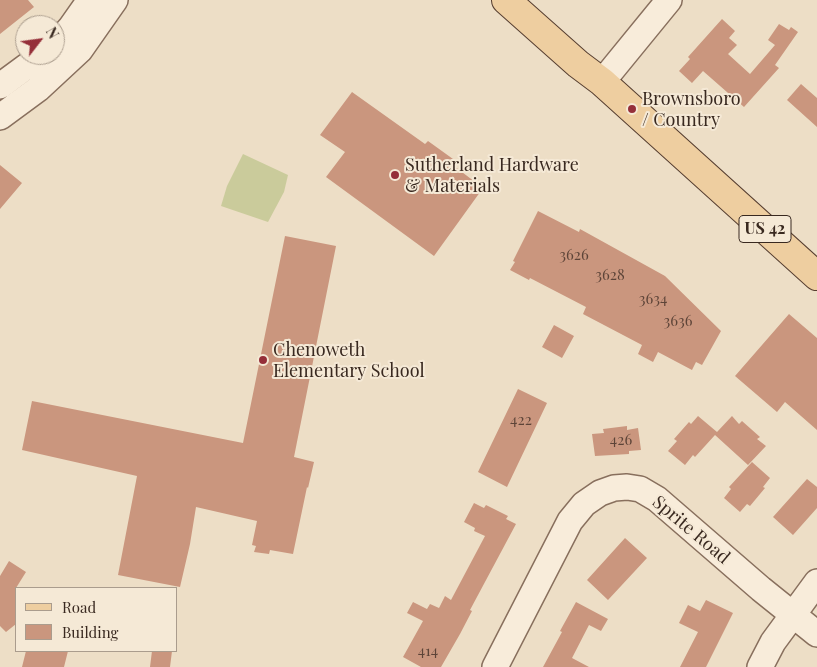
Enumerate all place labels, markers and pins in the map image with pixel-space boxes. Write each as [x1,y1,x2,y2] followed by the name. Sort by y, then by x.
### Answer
[642,88,741,130] place label: Brownsboro / Country
[626,103,638,115] marker: Brownsboro / Country
[405,154,579,196] place label: Sutherland Hardware & Materials
[389,169,401,181] marker: Sutherland Hardware & Materials
[273,339,425,382] place label: Chenoweth Elementary School
[257,354,269,366] marker: Chenoweth Elementary School

